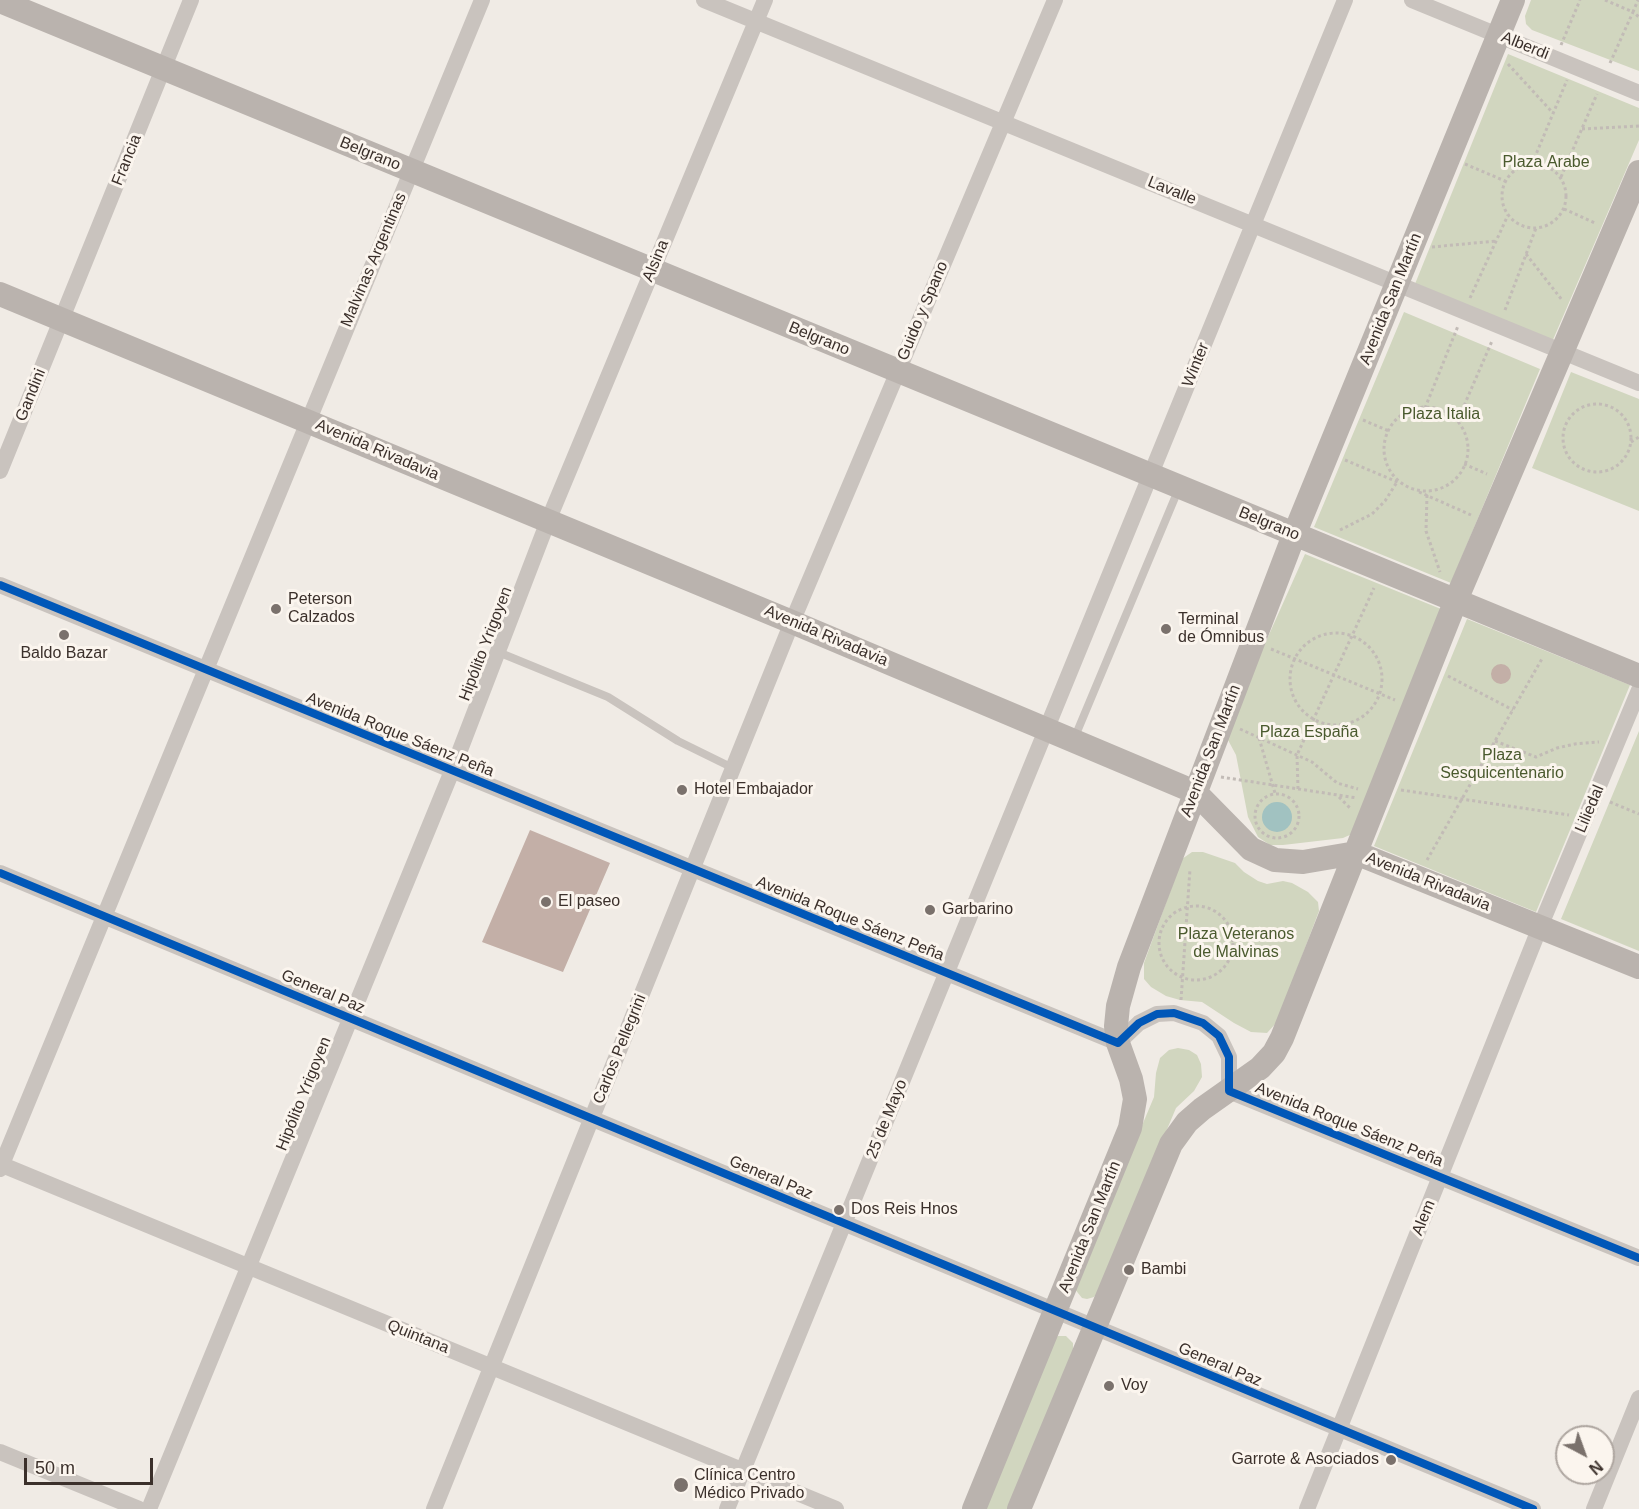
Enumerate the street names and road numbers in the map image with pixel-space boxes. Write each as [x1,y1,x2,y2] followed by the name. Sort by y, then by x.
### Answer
[1498,28,1552,64] street label: Alberdi
[108,132,146,188] street label: Francia
[337,133,403,175] street label: Belgrano
[1145,173,1199,209] street label: Lavalle
[337,190,411,330] street label: Malvinas Argentinas
[1356,230,1426,368] street label: Avenida San Martín
[639,237,673,285] street label: Alsina
[893,259,953,363] street label: Guido y Spano
[786,318,852,360] street label: Belgrano
[1178,340,1214,390] street label: Winter
[12,366,50,424] street label: Gandini
[312,415,442,485] street label: Avenida Rivadavia
[1236,503,1302,545] street label: Belgrano
[455,584,517,704] street label: Hipólito Yrigoyen
[761,601,891,671] street label: Avenida Rivadavia
[1177,682,1245,820] street label: Avenida San Martín
[303,688,497,782] street label: Avenida Roque Sáenz Peña
[1571,782,1609,836] street label: Liliedal
[1363,848,1493,916] street label: Avenida Rivadavia
[753,872,947,966] street label: Avenida Roque Sáenz Peña
[278,966,368,1018] street label: General Paz
[589,991,651,1107] street label: Carlos Pellegrini
[272,1034,336,1154] street label: Hipólito Yrigoyen
[862,1077,912,1161] street label: 25 de Mayo
[1252,1078,1446,1172] street label: Avenida Roque Sáenz Peña
[726,1152,816,1204] street label: General Paz
[1055,1158,1125,1296] street label: Avenida San Martín
[1408,1198,1440,1238] street label: Alem
[384,1316,452,1358] street label: Quintana
[1175,1339,1265,1391] street label: General Paz

